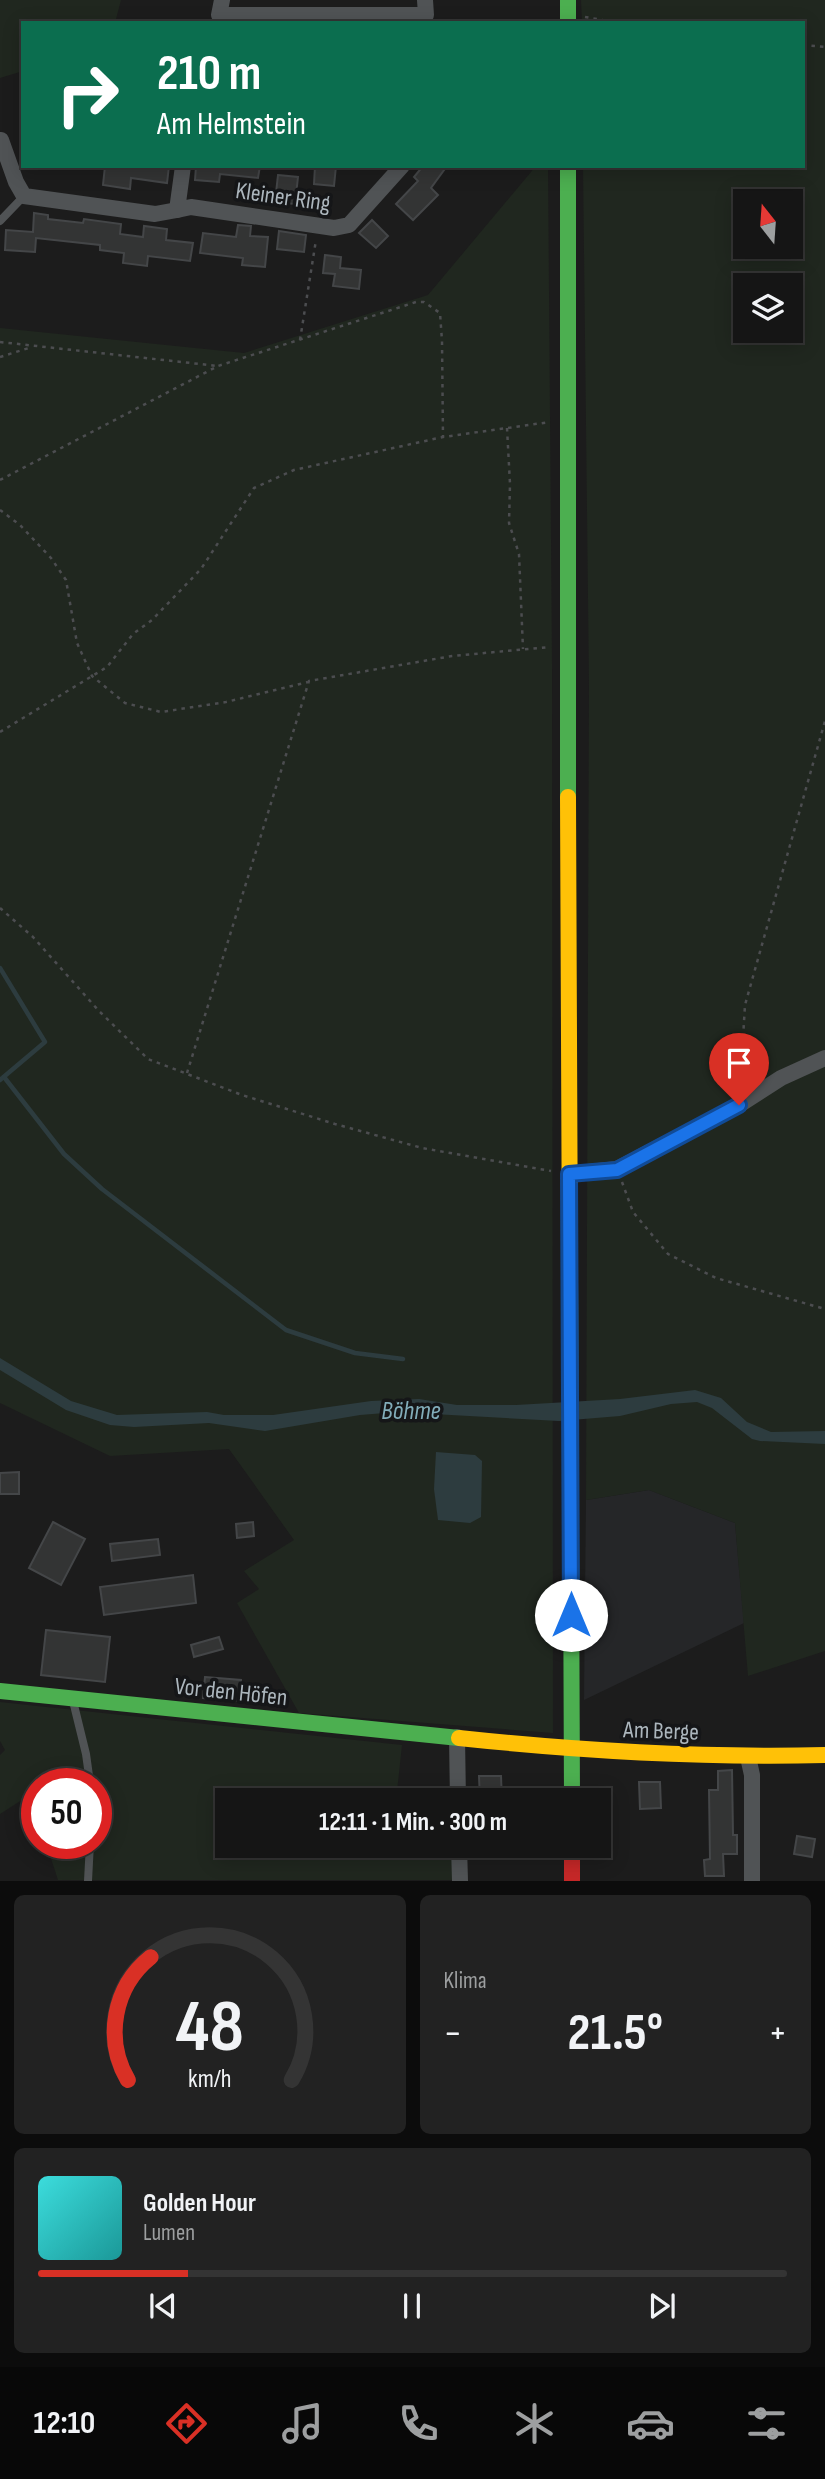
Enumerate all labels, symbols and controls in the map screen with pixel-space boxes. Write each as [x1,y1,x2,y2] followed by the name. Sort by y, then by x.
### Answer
[157,45,261,104] text: 210 m
[42,49,133,140] icon: right
[157,105,306,144] text: Am Helmstein
[234,176,332,218] street label: Kleiner Ring
[733,189,803,259] north arrow
[733,189,803,343] map controls
[733,273,803,343] button: layers
[709,1033,769,1105] pin
[720,1044,758,1082] icon: arrive
[381,1396,441,1427] water label: Böhme
[534,1578,608,1652] position arrow
[173,1672,289,1712] street label: Vor den Höfen
[622,1715,699,1747] street label: Am Berge
[21,1768,112,1859] speed limit sign: 50
[319,1807,507,1838] text: 12:11 · 1 Min. · 300 m
[444,1967,487,1995] text: Klima
[176,1985,244,2073] text: 48
[568,2002,663,2065] text: 21.5°
[444,2011,462,2056] text: −
[768,2011,787,2056] text: +
[188,2064,231,2095] text: km/h
[143,2188,256,2219] text: Golden Hour
[143,2219,195,2247] text: Lumen
[144,2287,182,2325] icon: previous
[393,2287,431,2325] icon: pause
[643,2287,681,2325] icon: next
[162,2399,211,2448] icon: directions
[278,2399,327,2448] icon: music
[394,2399,443,2448] icon: phone
[510,2399,559,2448] icon: climate
[626,2399,675,2448] icon: car
[742,2399,791,2448] icon: filters
[34,2404,95,2443] text: 12:10

